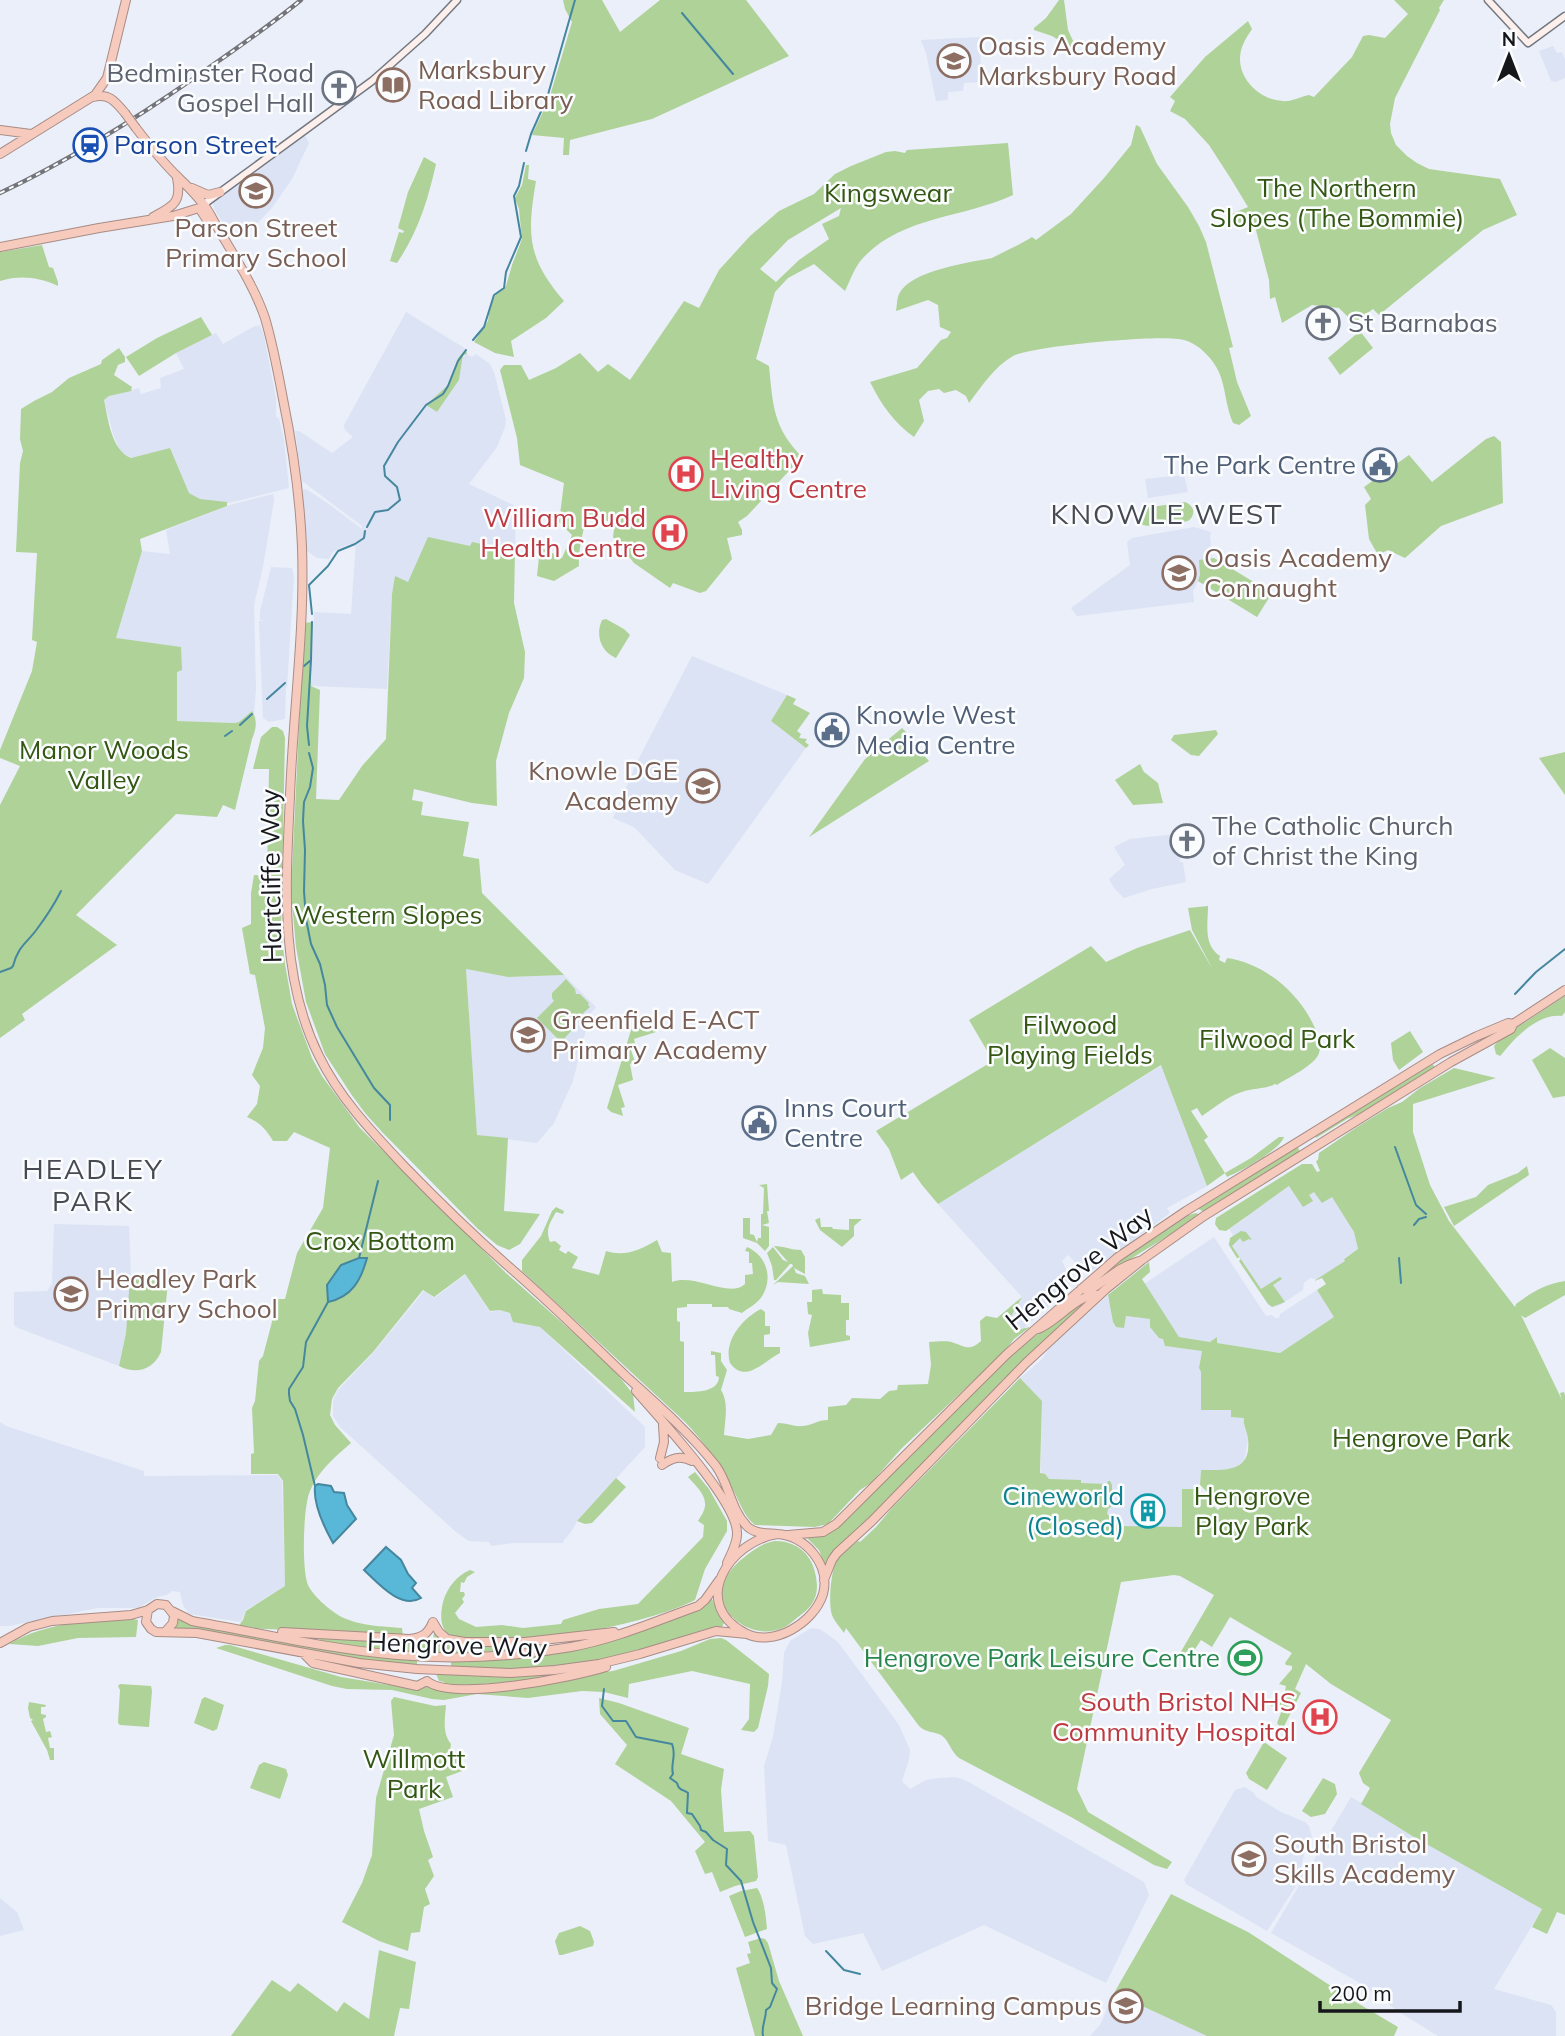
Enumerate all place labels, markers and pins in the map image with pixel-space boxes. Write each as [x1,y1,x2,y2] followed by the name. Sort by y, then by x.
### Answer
[978,29,1177,92] place label: Oasis Academy Marksbury Road
[935,42,973,80] school or university icon: Oasis Academy Marksbury Road
[418,53,574,116] place label: Marksbury Road Library
[106,56,314,119] place label: Bedminster Road Gospel Hall
[374,66,412,104] library icon: Marksbury Road Library
[320,69,358,107] church icon: Bedminster Road Gospel Hall
[71,126,109,164] station icon: Parson Street
[114,128,277,161] place label: Parson Street
[237,172,275,210] school or university icon: Parson Street Primary School
[165,211,347,274] place label: Parson Street Primary School
[1304,304,1342,342] church icon: St Barnabas
[1348,306,1498,339] place label: St Barnabas
[710,442,867,505] place label: Healthy Living Centre
[1361,446,1399,484] public building icon: The Park Centre
[1164,448,1356,481] place label: The Park Centre
[667,455,705,493] hospital icon: Healthy Living Centre
[480,501,646,564] place label: William Budd Health Centre
[651,514,689,552] hospital icon: William Budd Health Centre
[1204,541,1392,604] place label: Oasis Academy Connaught
[1160,554,1198,592] school or university icon: Oasis Academy Connaught
[856,698,1015,761] place label: Knowle West Media Centre
[813,711,851,749] public building icon: Knowle West Media Centre
[528,754,678,817] place label: Knowle DGE Academy
[684,767,722,805] school or university icon: Knowle DGE Academy
[1212,809,1453,872] place label: The Catholic Church of Christ the King
[1168,822,1206,860] church icon: The Catholic Church of Christ the King
[552,1003,767,1066] place label: Greenfield E-ACT Primary Academy
[509,1016,547,1054] school or university icon: Greenfield E-ACT Primary Academy
[784,1091,907,1154] place label: Inns Court Centre
[740,1104,778,1142] public building icon: Inns Court Centre
[96,1262,278,1325] place label: Headley Park Primary School
[52,1275,90,1313] school or university icon: Headley Park Primary School
[1002,1479,1124,1542] place label: Cineworld (Closed)
[1129,1492,1167,1530] building icon: Cineworld (Closed)
[1226,1639,1264,1677] sports icon: Hengrove Park Leisure Centre
[864,1641,1220,1674] place label: Hengrove Park Leisure Centre
[1052,1685,1296,1748] place label: South Bristol NHS Community Hospital
[1301,1698,1339,1736] hospital icon: South Bristol NHS Community Hospital
[1274,1827,1456,1890] place label: South Bristol Skills Academy
[1230,1840,1268,1878] school or university icon: South Bristol Skills Academy
[1107,1987,1145,2025] school or university icon: Bridge Learning Campus
[805,1989,1102,2022] place label: Bridge Learning Campus

